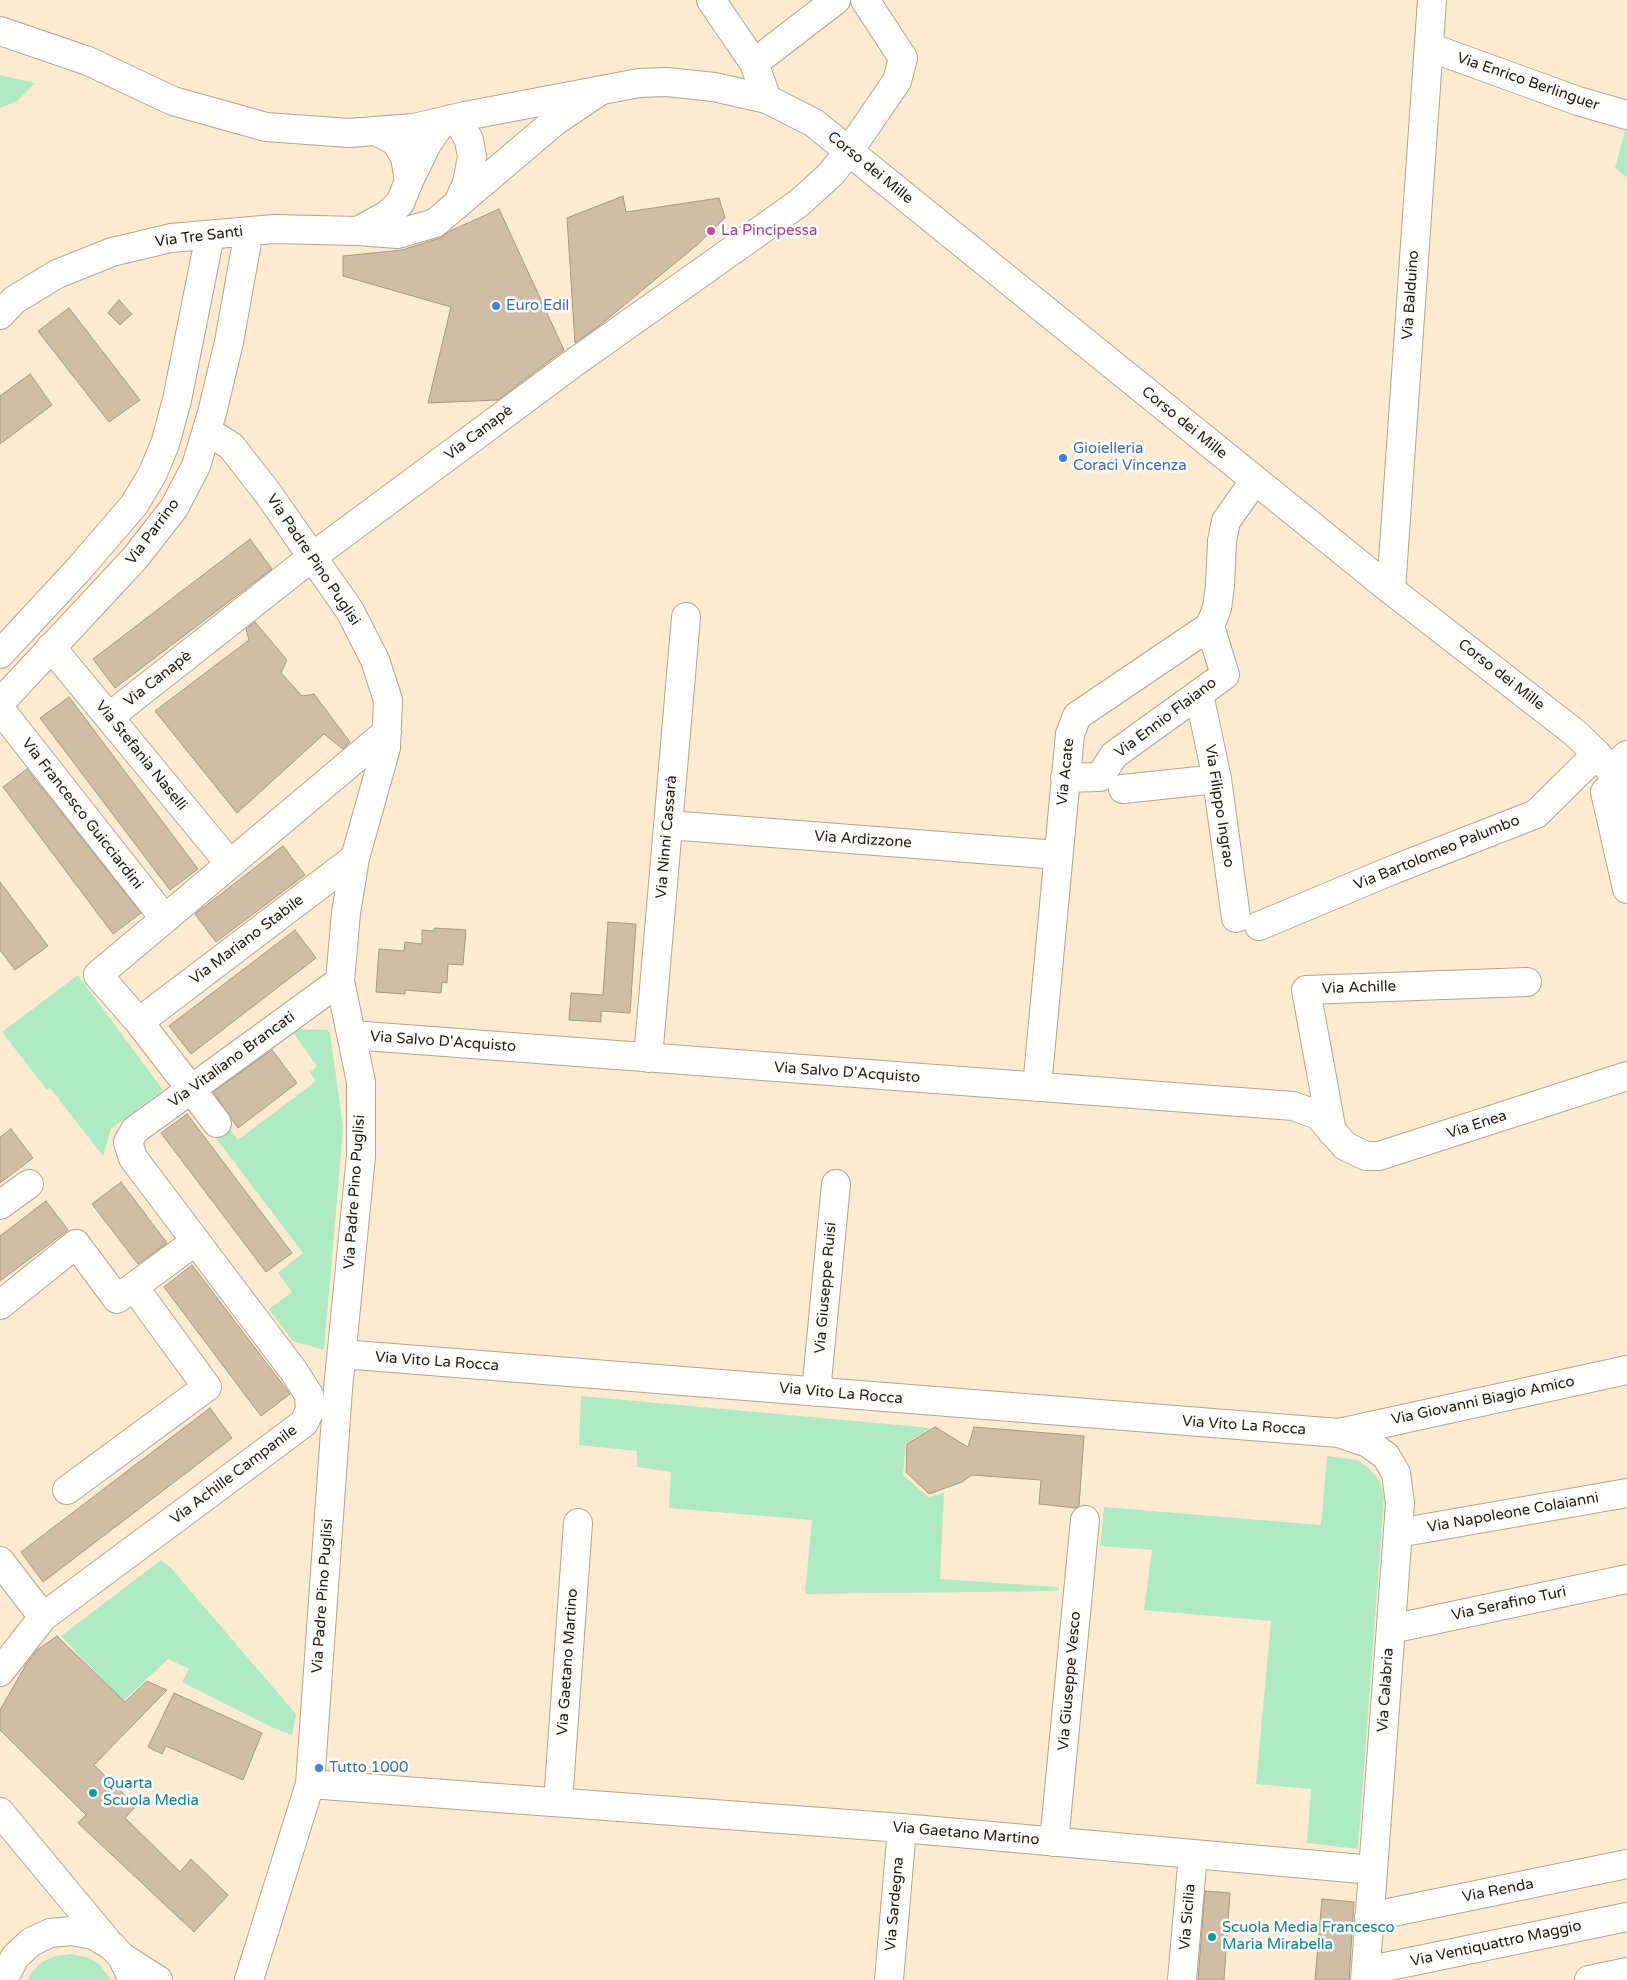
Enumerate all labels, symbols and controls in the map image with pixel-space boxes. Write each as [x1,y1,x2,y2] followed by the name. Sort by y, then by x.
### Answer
[1454,49,1602,115] street label: Via Enrico Berlinguer
[824,128,916,208] street label: Corso dei Mille
[721,222,817,240] place label: La Pincipessa
[154,223,244,251] street label: Via Tre Santi
[705,225,717,237] marker: La Pincipessa
[1399,250,1423,340] street label: Via Balduino
[506,297,569,315] place label: Euro Edil
[490,300,502,312] marker: Euro Edil
[1138,383,1230,463] street label: Corso dei Mille
[441,402,517,464] street label: Via Canapè
[1073,440,1187,475] place label: Gioielleria Coraci Vincenza
[1057,452,1069,464] marker: Gioielleria Coraci Vincenza
[262,491,364,629] street label: Via Padre Pino Puglisi
[122,495,184,569] street label: Via Parrino
[1454,636,1548,714] street label: Corso dei Mille
[121,647,195,711] street label: Via Canapè
[1112,674,1220,762] street label: Via Ennio Flaiano
[91,698,191,814] street label: Via Stefania Naselli
[17,735,147,893] street label: Via Francesco Guicciardini
[1054,737,1078,807] street label: Via Acate
[1200,743,1238,869] street label: Via Filippo Ingrao
[653,775,681,899] street label: Via Ninni Cassarà
[1352,811,1522,895] street label: Via Bartolomeo Palumbo
[814,828,912,852] street label: Via Ardizzone
[187,891,307,989] street label: Via Mariano Stabile
[1322,978,1396,998] street label: Via Achille
[165,1008,299,1112] street label: Via Vitaliano Brancati
[369,1028,517,1056] street label: Via Salvo D'Acquisto
[773,1059,921,1087] street label: Via Salvo D'Acquisto
[1445,1107,1509,1143] street label: Via Enea
[341,1114,369,1270] street label: Via Padre Pino Puglisi
[811,1221,841,1355] street label: Via Giuseppe Ruisi
[374,1349,500,1375] street label: Via Vito La Rocca
[1390,1373,1576,1429] street label: Via Giovanni Biagio Amico
[778,1380,904,1408] street label: Via Vito La Rocca
[1181,1413,1307,1439] street label: Via Vito La Rocca
[167,1422,301,1528] street label: Via Achille Campanile
[1426,1489,1600,1537] street label: Via Napoleone Colaianni
[309,1518,337,1674] street label: Via Padre Pino Puglisi
[1450,1583,1568,1625] street label: Via Serafino Turi
[554,1588,582,1736] street label: Via Gaetano Martino
[1055,1611,1085,1751] street label: Via Giuseppe Vesco
[1374,1647,1398,1733] street label: Via Calabria
[329,1759,408,1777] place label: Tutto 1000
[313,1762,325,1774] marker: Tutto 1000
[103,1775,199,1810] place label: Quarta Scuola Media
[87,1787,99,1799] marker: Quarta Scuola Media
[892,1819,1040,1849] street label: Via Gaetano Martino
[882,1856,908,1952] street label: Via Sardegna
[1461,1875,1535,1907] street label: Via Renda
[1176,1883,1200,1951] street label: Via Sicilia
[1409,1917,1583,1971] street label: Via Ventiquattro Maggio
[1222,1919,1395,1954] place label: Scuola Media Francesco Maria Mirabella
[1206,1931,1218,1943] marker: Scuola Media Francesco Maria Mirabella

